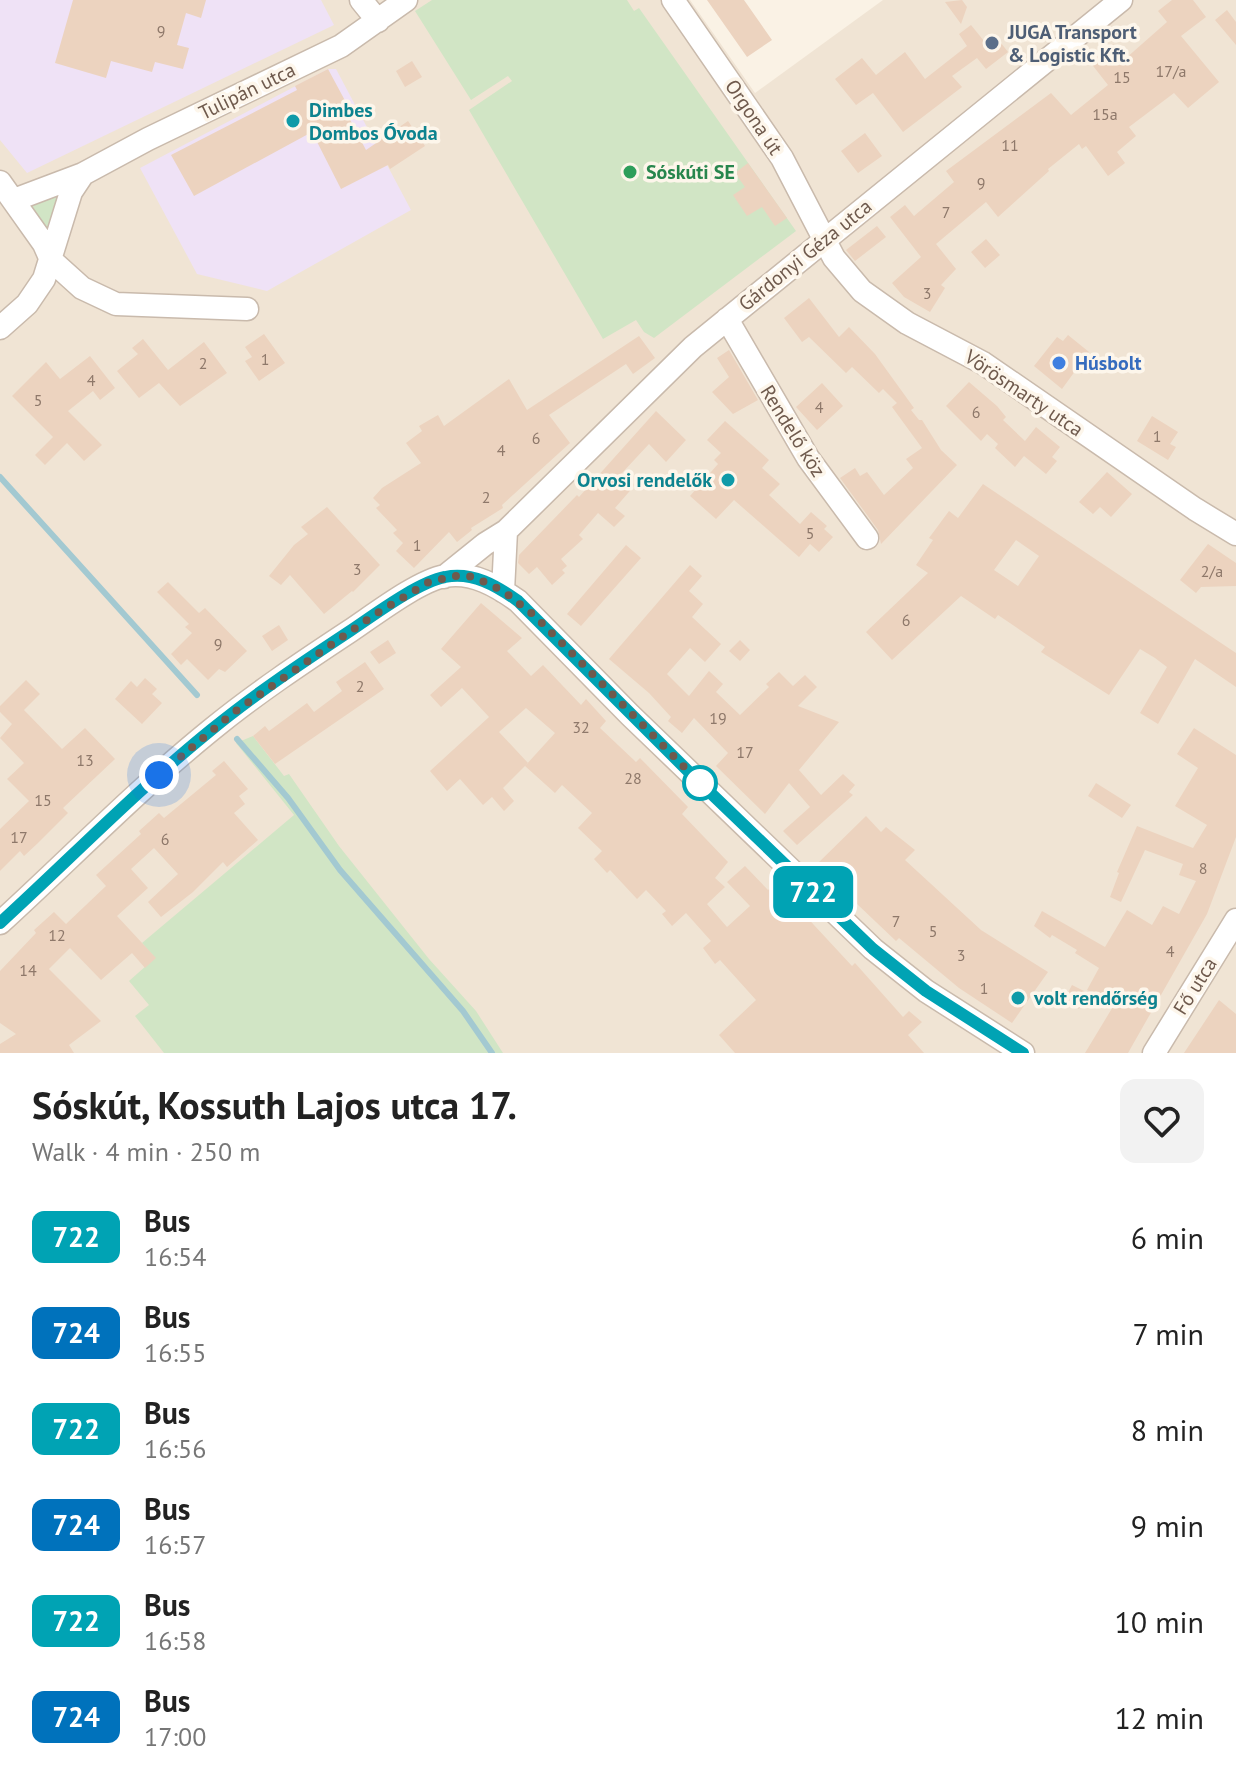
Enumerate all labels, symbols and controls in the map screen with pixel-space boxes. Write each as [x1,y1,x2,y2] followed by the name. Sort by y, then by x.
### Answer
[1007,19,1137,68] place label: JUGA Transport & Logistic Kft.
[157,21,165,41] house number: 9
[983,34,1001,52] marker: JUGA Transport & Logistic Kft.
[194,56,300,126] street label: Tulipán utca
[1155,61,1187,81] house number: 17/a
[1113,67,1131,87] house number: 15
[719,74,789,160] street label: Orgona út
[309,97,438,146] place label: Dimbes Dombos Óvoda
[1092,104,1118,124] house number: 15a
[284,112,302,130] marker: Dimbes Dombos Óvoda
[1001,135,1019,155] house number: 11
[646,159,735,185] place label: Sóskúti SE
[621,163,639,181] marker: Sóskúti SE
[977,173,985,193] house number: 9
[733,193,877,317] street label: Gárdonyi Géza utca
[942,202,950,222] house number: 7
[923,283,931,303] house number: 3
[959,343,1088,442] street label: Vörösmarty utca
[261,349,269,369] house number: 1
[1075,350,1142,376] place label: Húsbolt
[199,353,207,373] house number: 2
[1050,354,1068,372] marker: Húsbolt
[87,370,96,390] house number: 4
[755,380,831,482] street label: Rendelő köz
[34,390,42,410] house number: 5
[815,397,824,417] house number: 4
[972,402,980,422] house number: 6
[1153,426,1161,446] house number: 1
[532,428,540,448] house number: 6
[497,440,506,460] house number: 4
[577,467,712,493] place label: Orvosi rendelők
[719,471,737,489] marker: Orvosi rendelők
[482,487,490,507] house number: 2
[806,523,814,543] house number: 5
[413,535,421,555] house number: 1
[353,559,361,579] house number: 3
[1201,561,1223,581] house number: 2/a
[902,610,910,630] house number: 6
[214,634,222,654] house number: 9
[356,676,364,696] house number: 2
[709,708,727,728] house number: 19
[572,717,590,737] house number: 32
[736,742,754,762] house number: 17
[76,750,94,770] house number: 13
[139,755,179,795] your location
[683,766,717,800] unlabelled marker
[624,768,642,788] house number: 28
[34,790,52,810] house number: 15
[10,827,28,847] house number: 17
[161,829,169,849] house number: 6
[1199,858,1207,878] house number: 8
[767,866,859,918] line badge: 722
[789,873,837,910] text: 722
[892,911,900,931] house number: 7
[929,921,937,941] house number: 5
[48,925,66,945] house number: 12
[1166,941,1175,961] house number: 4
[957,945,965,965] house number: 3
[1167,953,1223,1019] street label: Fő utca
[19,960,37,980] house number: 14
[980,978,988,998] house number: 1
[1033,985,1158,1011] place label: volt rendőrség
[1009,989,1027,1007] marker: volt rendőrség
[1120,1079,1204,1163] button: heart
[32,1080,517,1129] text: Sóskút, Kossuth Lajos utca 17.
[32,1135,260,1168] text: Walk · 4 min · 250 m
[144,1201,191,1240] text: Bus
[52,1218,100,1255] text: 722
[1131,1218,1204,1257] text: 6 min
[144,1240,206,1273] text: 16:54
[144,1297,191,1336] text: Bus
[52,1314,100,1351] text: 724
[1132,1314,1204,1353] text: 7 min
[144,1336,206,1369] text: 16:55
[144,1393,191,1432] text: Bus
[52,1410,100,1447] text: 722
[1131,1410,1204,1449] text: 8 min
[144,1432,206,1465] text: 16:56
[144,1489,191,1528] text: Bus
[52,1506,100,1543] text: 724
[1131,1506,1204,1545] text: 9 min
[144,1528,206,1561] text: 16:57
[144,1585,191,1624] text: Bus
[52,1602,100,1639] text: 722
[1114,1602,1204,1641] text: 10 min
[144,1624,206,1657] text: 16:58
[144,1681,191,1720] text: Bus
[52,1698,100,1735] text: 724
[1114,1698,1204,1737] text: 12 min
[144,1720,206,1753] text: 17:00

